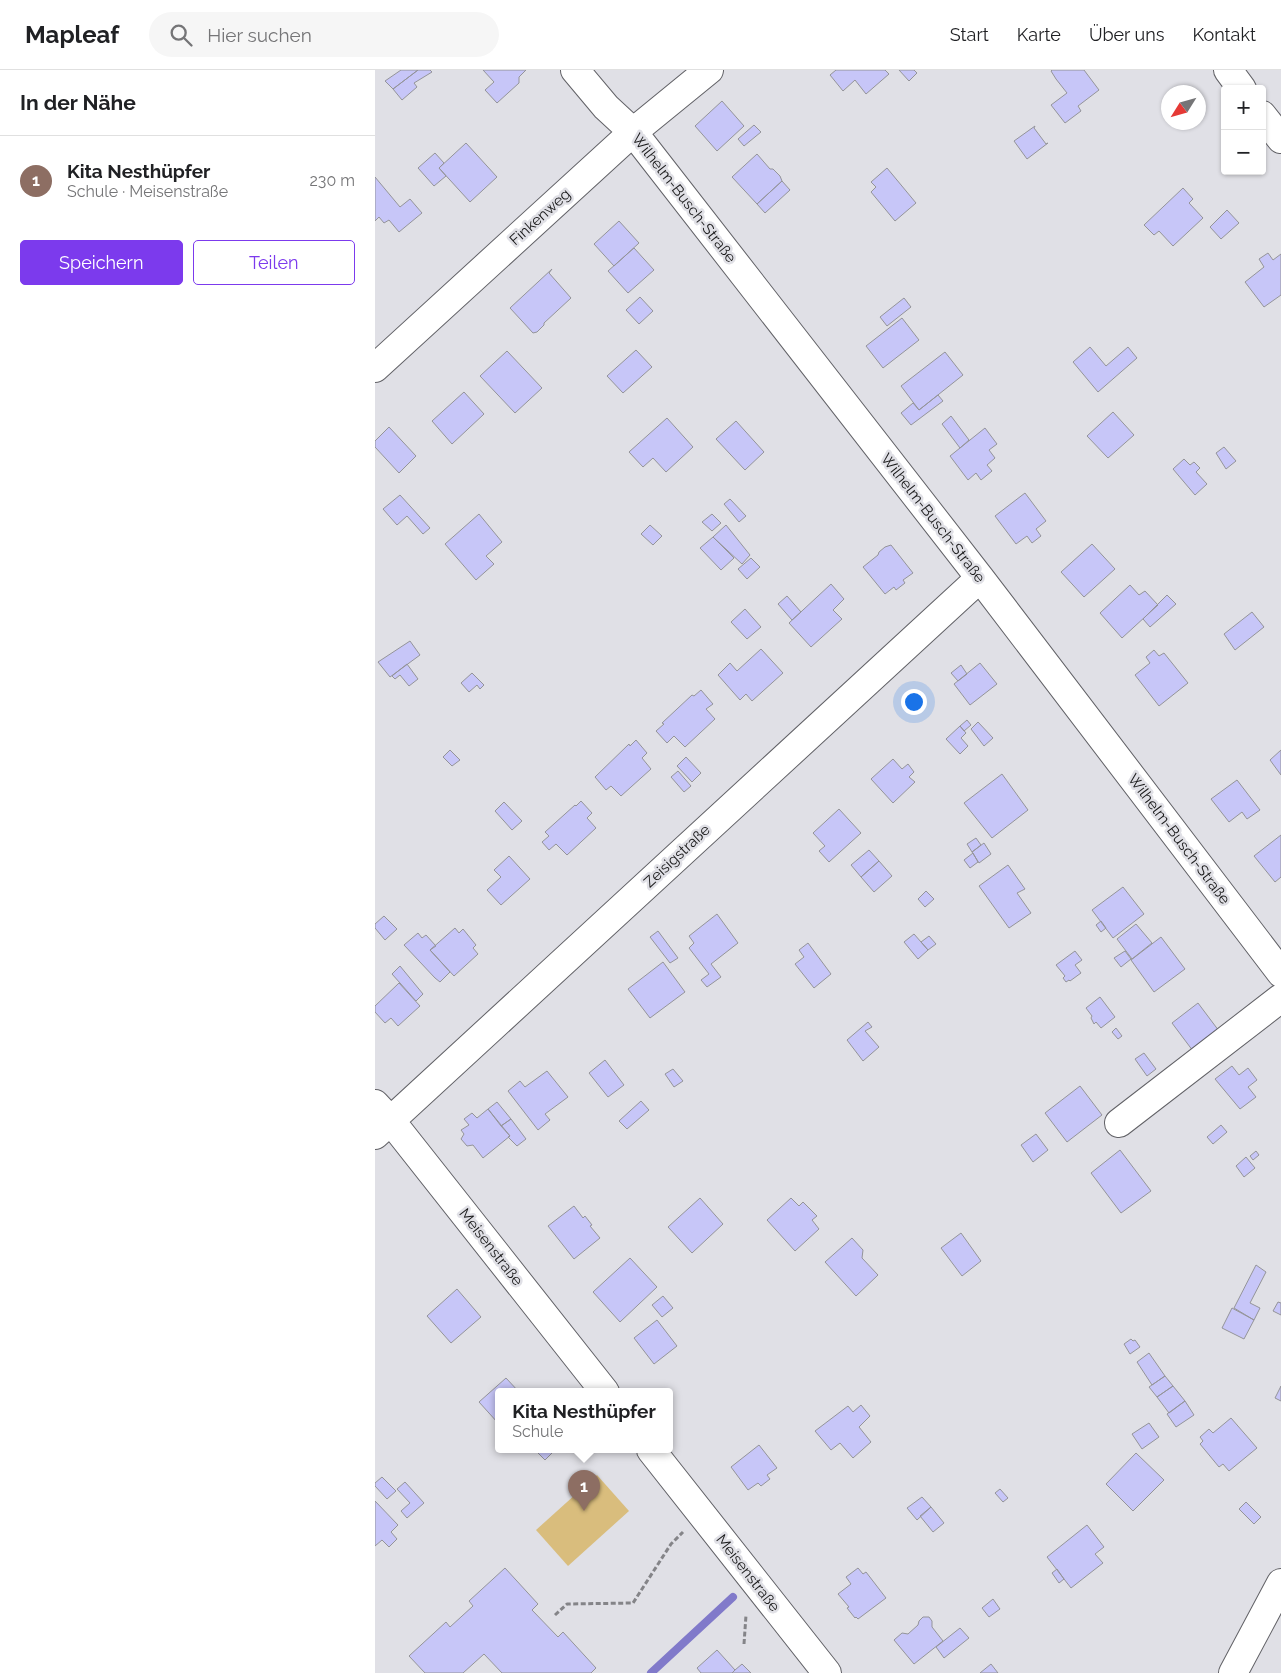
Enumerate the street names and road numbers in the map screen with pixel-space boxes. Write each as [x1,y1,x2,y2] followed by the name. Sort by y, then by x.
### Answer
[628,130,740,266] street label: Wilhelm-Busch-Straße
[506,185,574,249] street label: Finkenweg
[877,450,989,586] street label: Wilhelm-Busch-Straße
[1124,770,1234,908] street label: Wilhelm-Busch-Straße
[640,821,714,891] street label: Zeisigstraße
[455,1205,527,1289] street label: Meisenstraße
[712,1531,784,1615] street label: Meisenstraße

